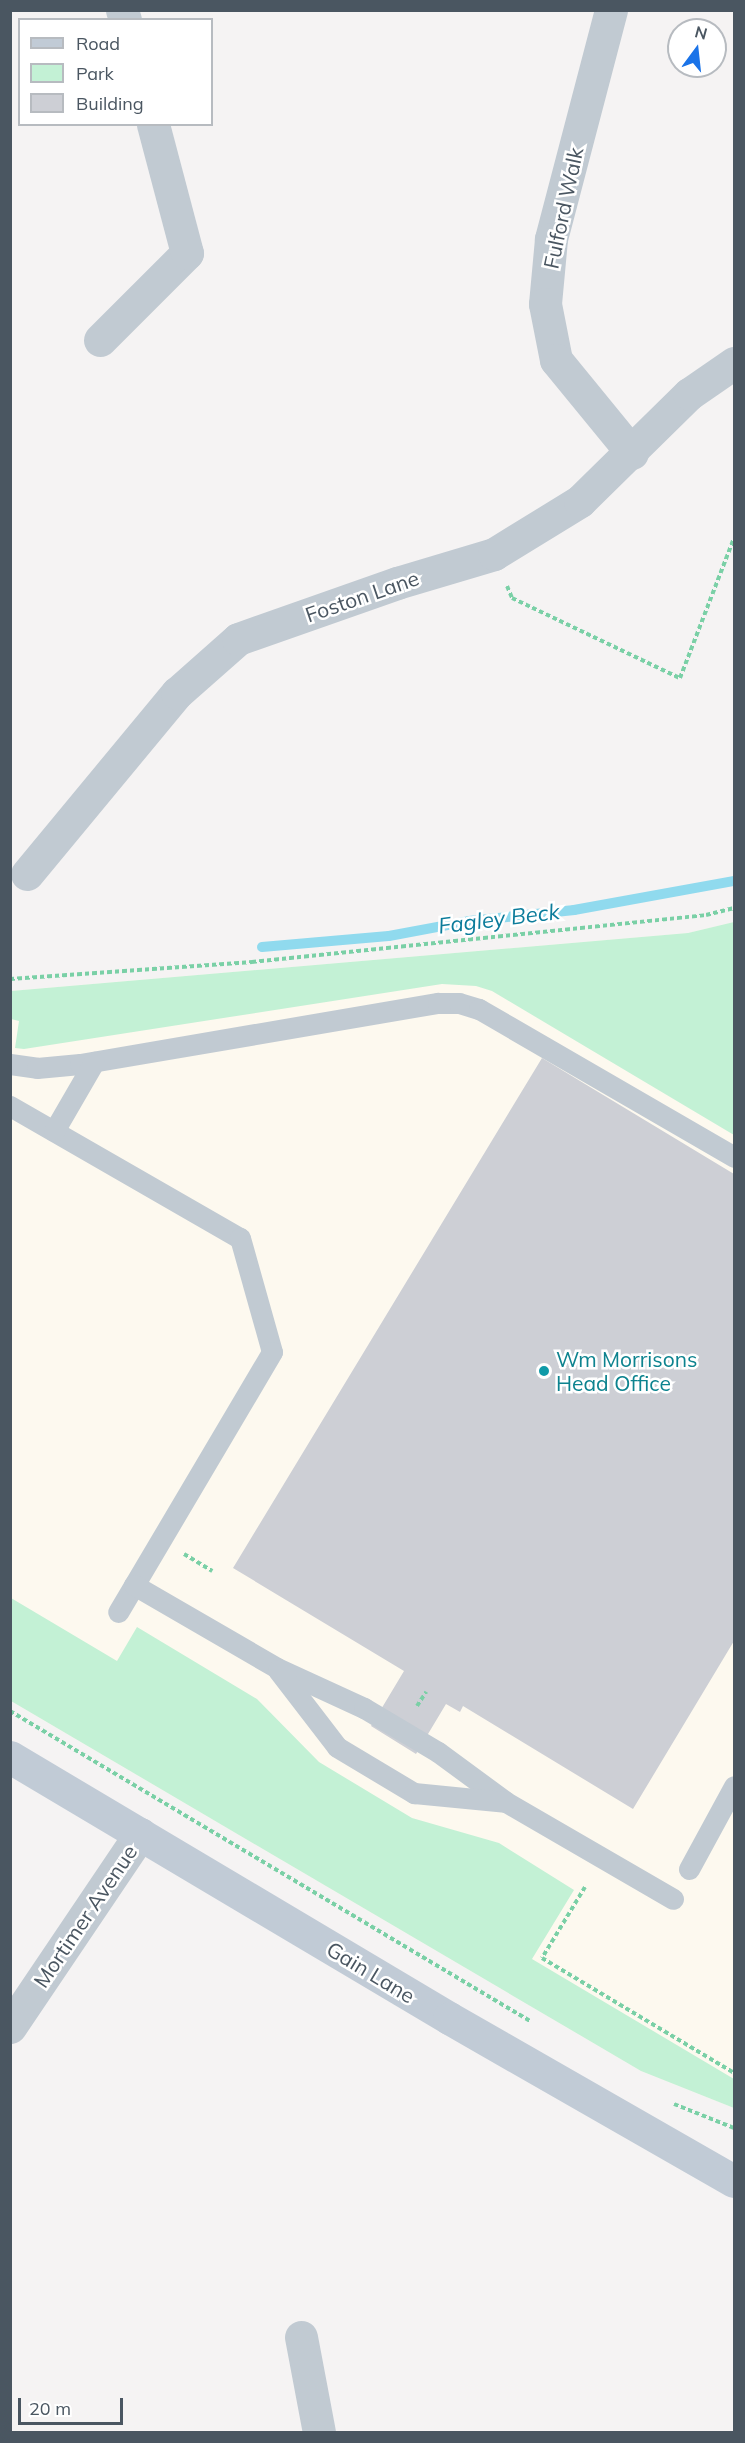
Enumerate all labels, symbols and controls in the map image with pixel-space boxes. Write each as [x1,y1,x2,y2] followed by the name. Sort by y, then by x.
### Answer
[18,18,213,126] legend
[667,18,727,78] north arrow
[693,21,710,44] text: N
[76,32,120,55] text: Road
[76,62,114,85] text: Park
[76,92,144,115] text: Building
[538,145,588,271] street label: Fulford Walk
[302,565,422,627] street label: Foston Lane
[437,898,561,940] water label: Fagley Beck
[556,1346,697,1396] place label: Wm Morrisons Head Office
[537,1364,551,1378] marker: Wm Morrisons Head Office
[28,1840,142,1992] street label: Mortimer Avenue
[322,1936,420,2008] street label: Gain Lane
[21,2386,126,2424] scale bar
[29,2397,71,2420] text: 20 m

